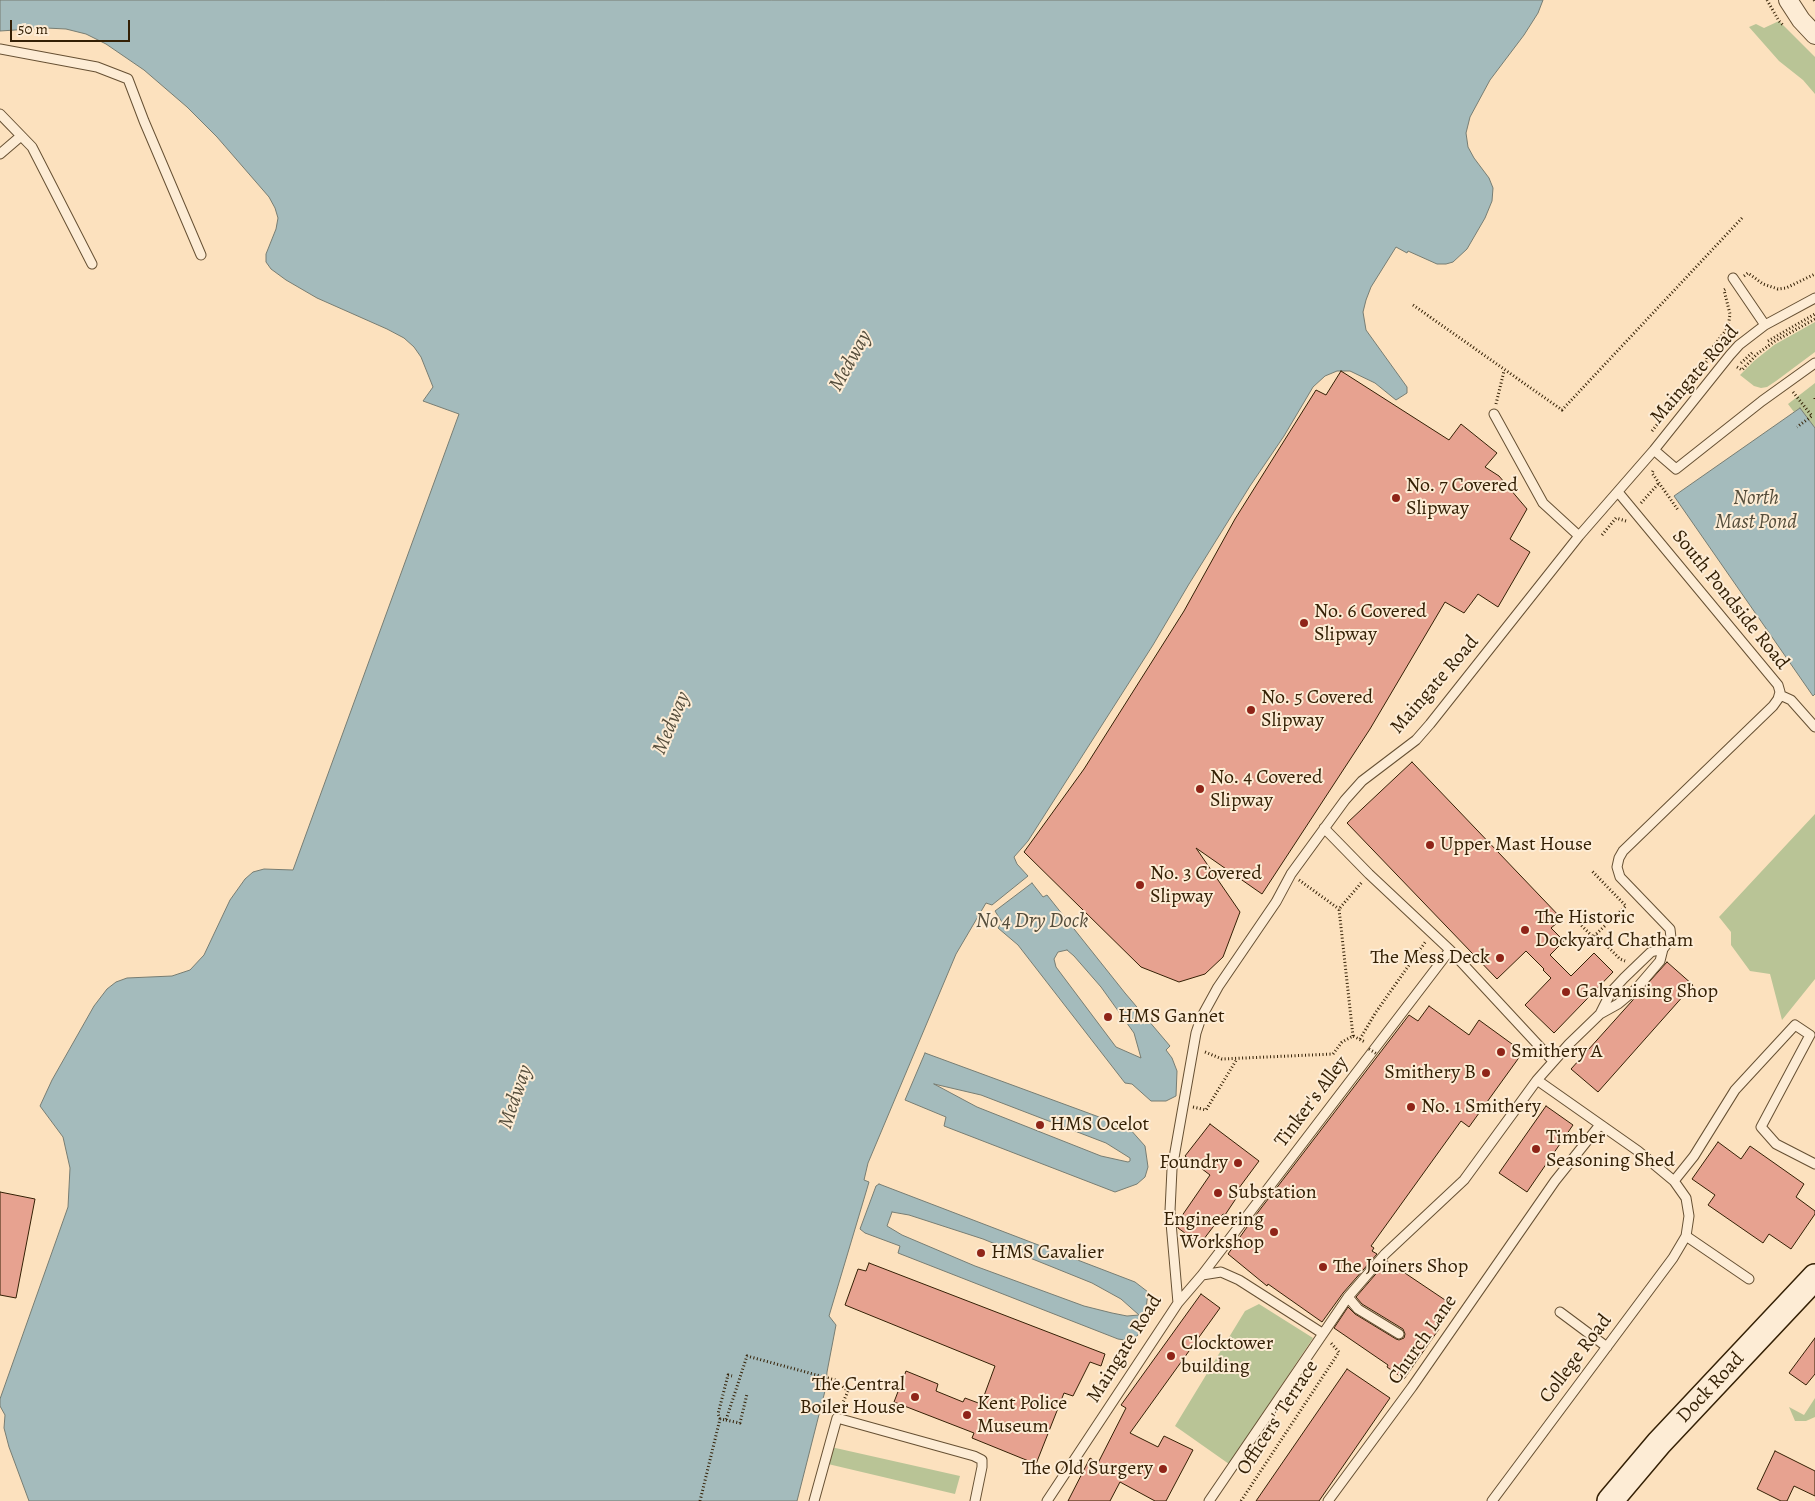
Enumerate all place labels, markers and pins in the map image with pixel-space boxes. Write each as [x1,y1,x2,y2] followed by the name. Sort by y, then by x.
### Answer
[1406,474,1518,521] place label: No. 7 Covered Slipway
[1390,492,1402,504] marker: No. 7 Covered Slipway
[1314,600,1427,647] place label: No. 6 Covered Slipway
[1298,617,1310,629] marker: No. 6 Covered Slipway
[1261,686,1373,733] place label: No. 5 Covered Slipway
[1245,704,1257,716] marker: No. 5 Covered Slipway
[1210,766,1323,813] place label: No. 4 Covered Slipway
[1194,783,1206,795] marker: No. 4 Covered Slipway
[1440,833,1592,857] place label: Upper Mast House
[1424,839,1436,851] marker: Upper Mast House
[1150,862,1262,909] place label: No. 3 Covered Slipway
[1134,879,1146,891] marker: No. 3 Covered Slipway
[1535,906,1693,953] place label: The Historic Dockyard Chatham
[1519,924,1531,936] marker: The Historic Dockyard Chatham
[1370,946,1490,970] place label: The Mess Deck
[1494,952,1506,964] marker: The Mess Deck
[1576,980,1718,1004] place label: Galvanising Shop
[1560,986,1572,998] marker: Galvanising Shop
[1118,1005,1225,1029] place label: HMS Gannet
[1102,1011,1114,1023] marker: HMS Gannet
[1511,1040,1602,1064] place label: Smithery A
[1495,1046,1507,1058] marker: Smithery A
[1384,1061,1476,1085] place label: Smithery B
[1480,1067,1492,1079] marker: Smithery B
[1421,1095,1541,1119] place label: No. 1 Smithery
[1405,1101,1417,1113] marker: No. 1 Smithery
[1050,1113,1149,1137] place label: HMS Ocelot
[1034,1119,1046,1131] marker: HMS Ocelot
[1546,1126,1675,1173] place label: Timber Seasoning Shed
[1530,1143,1542,1155] marker: Timber Seasoning Shed
[1159,1151,1228,1175] place label: Foundry
[1232,1157,1244,1169] marker: Foundry
[1228,1181,1317,1205] place label: Substation
[1212,1187,1224,1199] marker: Substation
[1163,1208,1264,1255] place label: Engineering Workshop
[1268,1226,1280,1238] marker: Engineering Workshop
[991,1241,1104,1265] place label: HMS Cavalier
[975,1247,987,1259] marker: HMS Cavalier
[1333,1255,1468,1279] place label: The Joiners Shop
[1317,1261,1329,1273] marker: The Joiners Shop
[1181,1332,1273,1379] place label: Clocktower building
[1165,1350,1177,1362] marker: Clocktower building
[800,1373,905,1420] place label: The Central Boiler House
[909,1391,921,1403] marker: The Central Boiler House
[977,1392,1067,1439] place label: Kent Police Museum
[961,1409,973,1421] marker: Kent Police Museum
[1022,1457,1153,1481] place label: The Old Surgery
[1157,1463,1169,1475] marker: The Old Surgery

